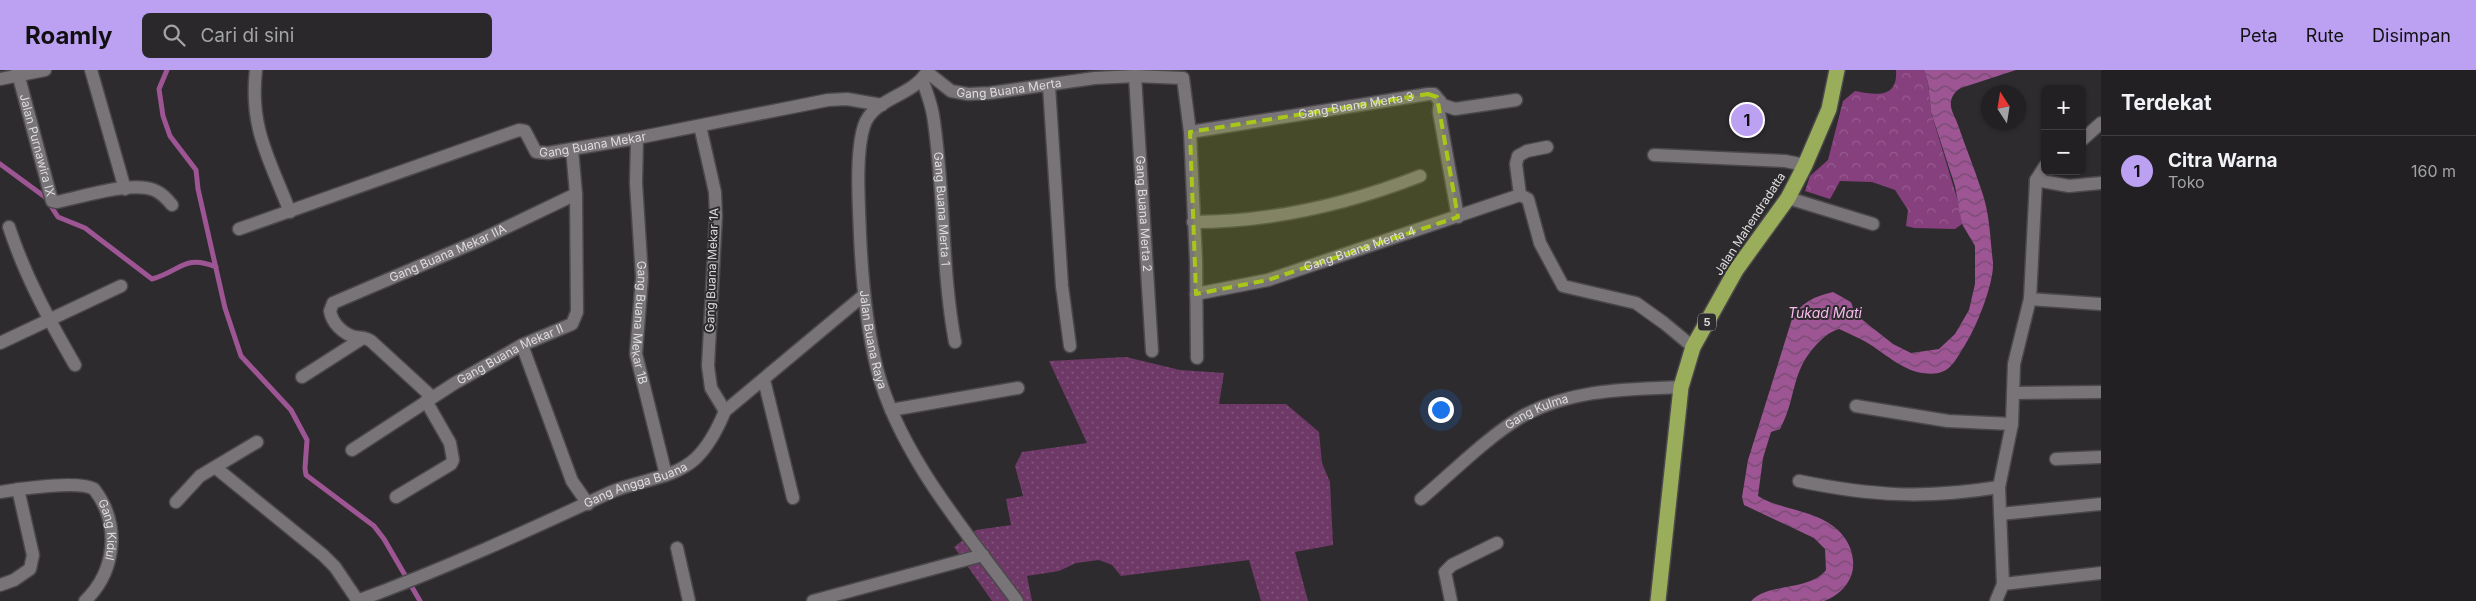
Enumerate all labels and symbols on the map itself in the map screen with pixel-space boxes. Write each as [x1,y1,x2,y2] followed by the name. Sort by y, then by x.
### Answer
[955,75,1062,101] street label: Gang Buana Merta
[1981,85,2026,130] north arrow
[1297,88,1415,122] street label: Gang Buana Merta 3
[17,92,59,198] street label: Jalan Purnawira IX
[1731,101,1763,139] pin: 1
[539,128,648,160] street label: Gang Buana Mekar
[931,151,954,266] street label: Gang Buana Merta 1
[1133,155,1155,272] street label: Gang Buana Merta 2
[1711,170,1788,278] street label: Jalan Mahendradatta
[702,207,721,333] street label: Gang Buana Mekar 1A
[387,221,509,285] street label: Gang Buana Mekar IIA
[1302,223,1417,274] street label: Gang Buana Merta 4
[628,260,651,386] street label: Gang Buana Mekar 1B
[857,289,890,391] street label: Jalan Buana Raya
[1788,304,1863,321] water label: Tukad Mati
[1698,313,1716,330] road number: 5
[454,321,565,388] street label: Gang Buana Mekar II
[1502,391,1570,433] street label: Gang Kulma
[1428,397,1454,423] your location
[581,459,690,511] street label: Gang Angga Buana
[95,496,120,562] street label: Gang Kidul

